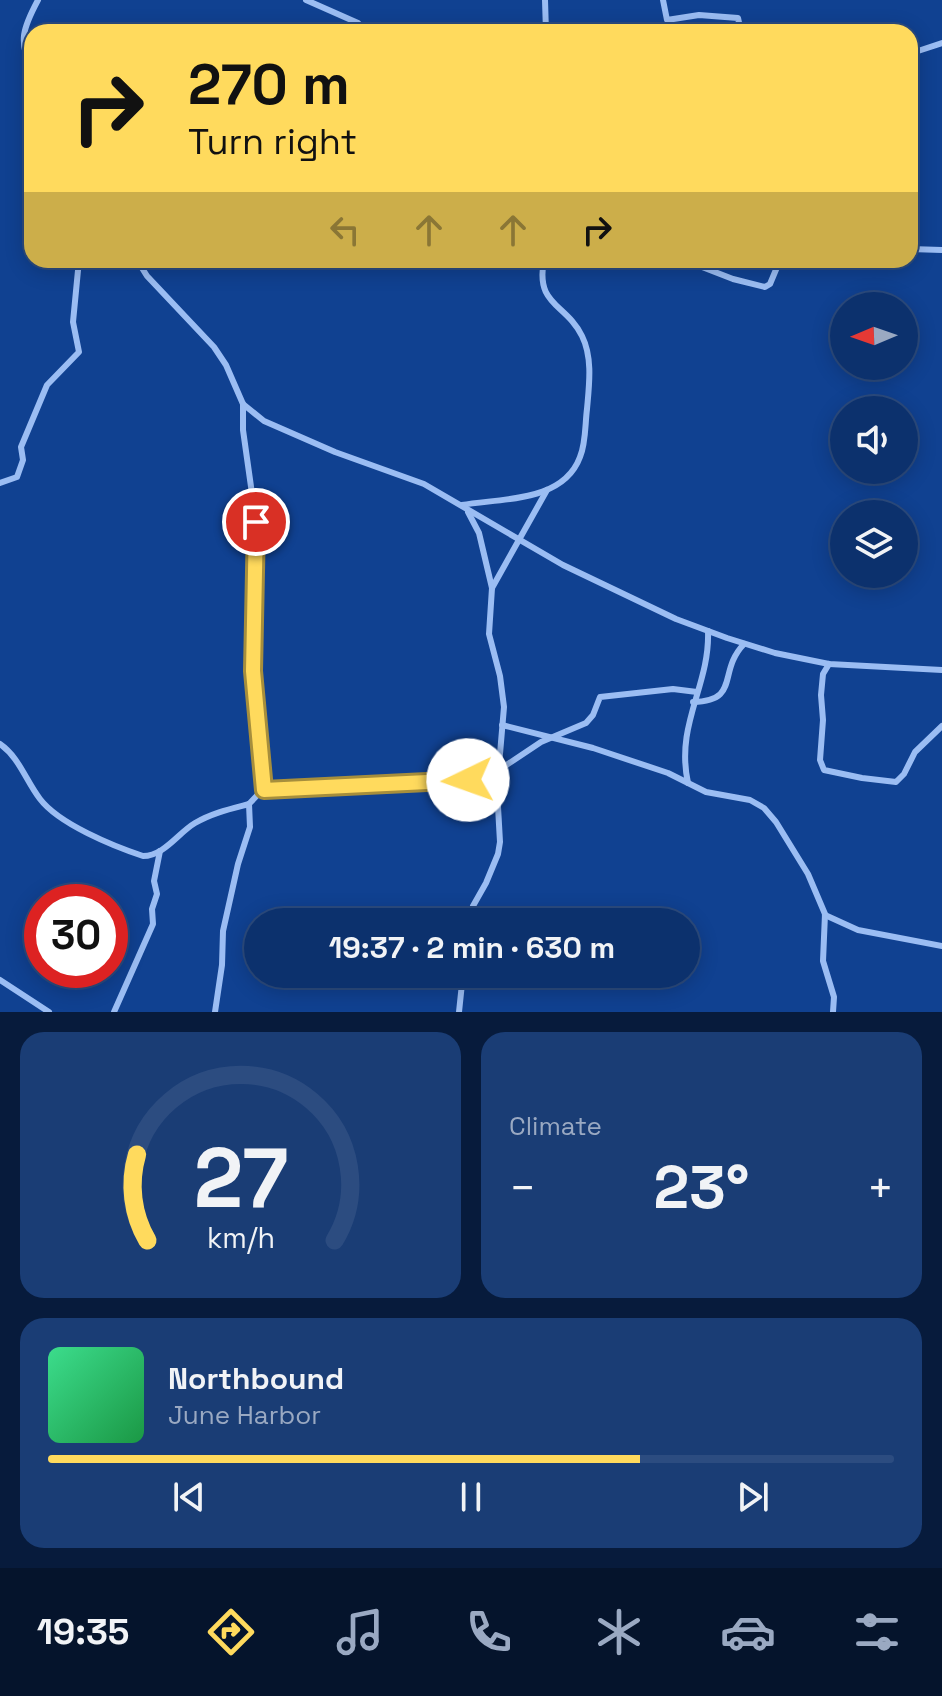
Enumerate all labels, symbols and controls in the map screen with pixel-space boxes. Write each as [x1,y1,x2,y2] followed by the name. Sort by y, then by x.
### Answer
[188,49,350,120] text: 270 m
[56,56,160,160] icon: right
[188,119,357,165] text: Turn right
[323,208,367,252] icon: left
[407,208,451,252] icon: ahead
[491,208,535,252] icon: ahead
[575,208,619,252] icon: right
[830,292,918,380] north arrow
[830,292,918,588] map controls
[830,396,918,484] button: sound
[222,488,290,556] pin
[234,500,278,544] icon: arrive
[830,500,918,588] button: layers
[426,738,510,822] position arrow
[24,884,128,988] speed limit sign: 30
[329,928,615,967] text: 19:37 · 2 min · 630 m
[509,1109,602,1143] text: Climate
[193,1125,288,1231] text: 27
[654,1149,749,1226] text: 23°
[509,1160,536,1216] text: −
[867,1160,894,1216] text: +
[206,1220,275,1256] text: km/h
[168,1359,344,1398] text: Northbound
[168,1398,321,1432] text: June Harbor
[167,1475,211,1519] icon: previous
[449,1475,493,1519] icon: pause
[731,1475,775,1519] icon: next
[203,1604,259,1660] icon: directions
[332,1604,388,1660] icon: music
[461,1604,517,1660] icon: phone
[591,1604,647,1660] icon: climate
[720,1604,776,1660] icon: car
[849,1604,905,1660] icon: filters
[37,1609,129,1655] text: 19:35

